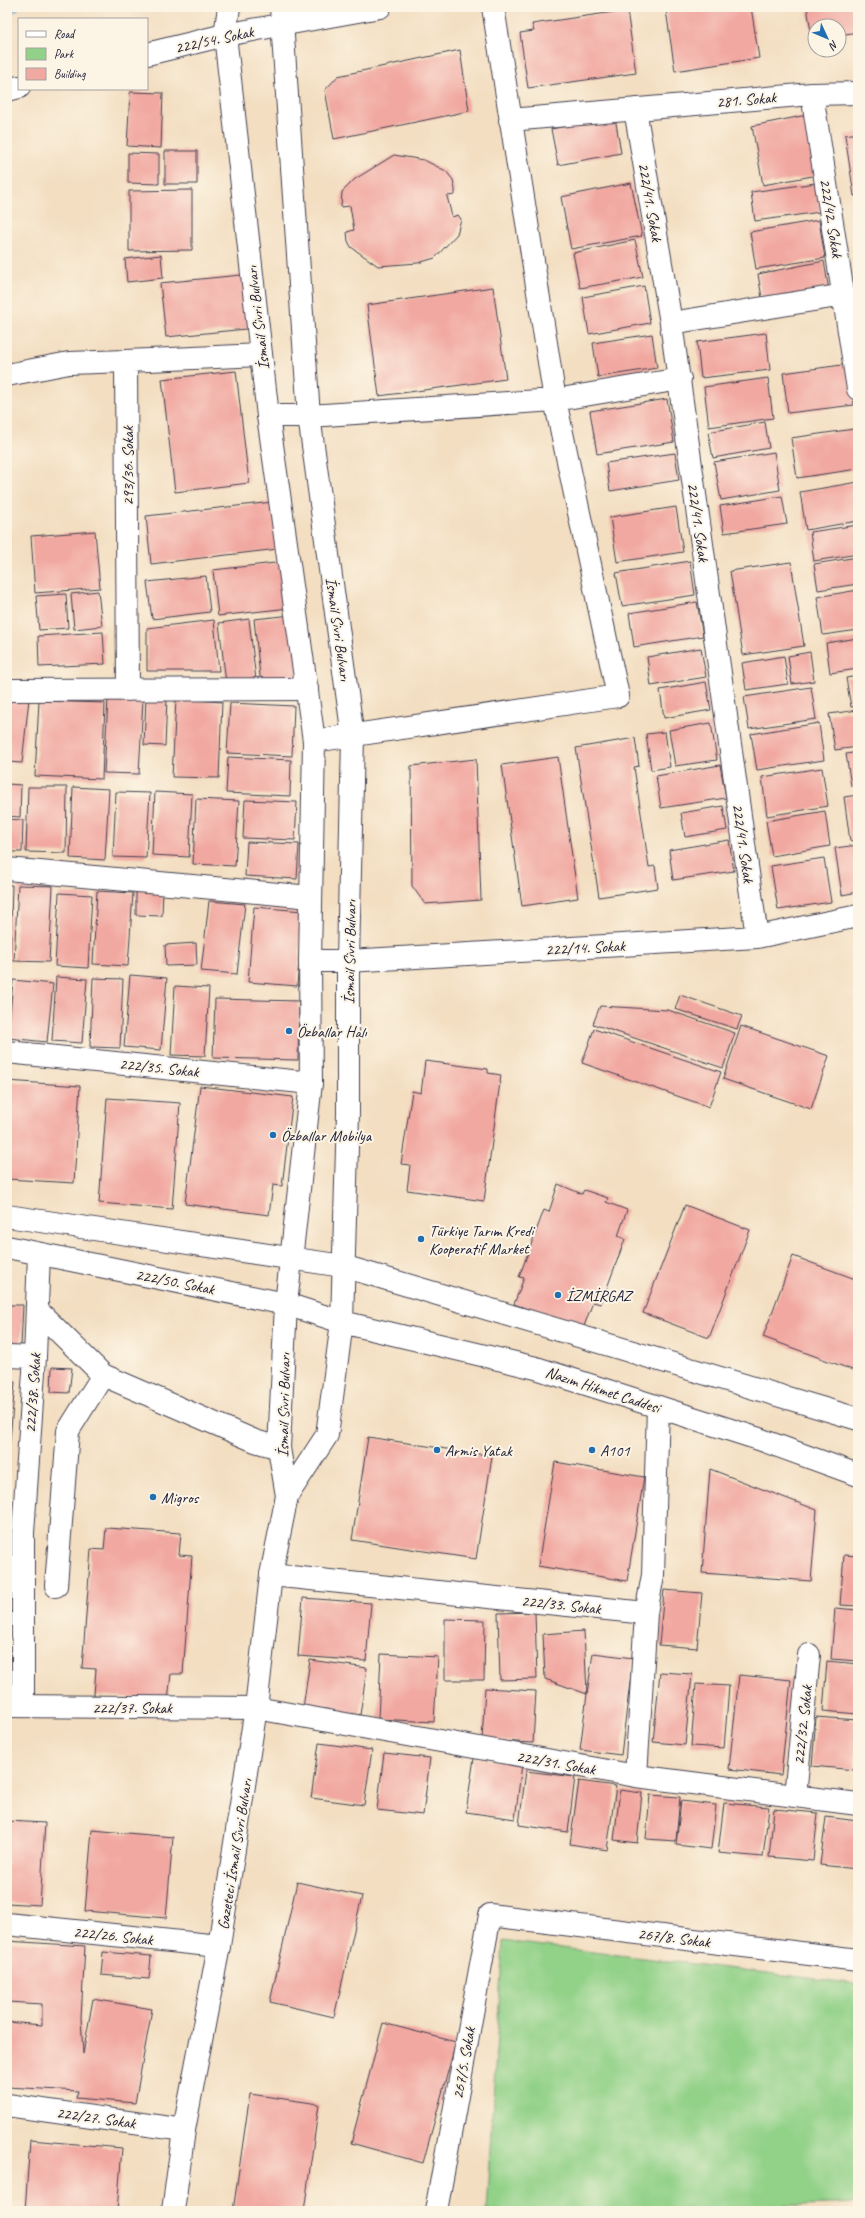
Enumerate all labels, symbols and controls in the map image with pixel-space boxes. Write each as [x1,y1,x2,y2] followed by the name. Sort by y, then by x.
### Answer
[18,18,148,90] legend
[807,18,847,58] north arrow
[173,22,256,58] street label: 222/54. Sokak
[54,26,76,42] text: Road
[825,38,842,54] text: N
[54,46,75,62] text: Park
[54,66,86,82] text: Building
[715,87,778,113] street label: 281. Sokak
[633,161,667,244] street label: 222/41. Sokak
[815,177,847,260] street label: 222/42. Sokak
[242,264,274,371] street label: İsmail Sivri Bulvarı
[118,425,138,506] street label: 293/36. Sokak
[683,481,714,564] street label: 222/41. Sokak
[321,576,355,683] street label: İsmail Sivri Bulvarı
[728,802,759,885] street label: 222/41. Sokak
[339,899,361,1004] street label: İsmail Sivri Bulvarı
[545,936,627,960] street label: 222/14. Sokak
[297,1022,368,1042] place label: Özballar Halı
[284,1026,294,1036] marker: Özballar Halı
[118,1054,201,1082] street label: 222/35. Sokak
[281,1126,373,1146] place label: Özballar Mobilya
[268,1130,278,1140] marker: Özballar Mobilya
[429,1221,535,1259] place label: Türkiye Tarım Kredi Kooperatif Market
[416,1234,426,1244] marker: Türkiye Tarım Kredi Kooperatif Market
[134,1265,217,1300] street label: 222/50. Sokak
[566,1286,634,1306] place label: İZMİRGAZ
[553,1290,563,1300] marker: İZMİRGAZ
[20,1351,46,1434] street label: 222/38. Sokak
[273,1352,295,1457] street label: İsmail Sivri Bulvarı
[543,1362,664,1418] street label: Nazım Hikmet Caddesi
[445,1441,513,1461] place label: Armis Yatak
[600,1441,630,1461] place label: A101
[432,1445,442,1455] marker: Armis Yatak
[587,1445,597,1455] marker: A101
[161,1488,200,1508] place label: Migros
[148,1492,158,1502] marker: Migros
[520,1591,603,1619] street label: 222/33. Sokak
[789,1683,817,1766] street label: 222/32. Sokak
[92,1698,173,1718] street label: 222/37. Sokak
[515,1746,598,1780] street label: 222/31. Sokak
[213,1776,257,1931] street label: Gazeteci İsmail Sivri Bulvarı
[72,1922,155,1950] street label: 222/26. Sokak
[637,1924,712,1952] street label: 267/8. Sokak
[448,2025,480,2101] street label: 267/5. Sokak
[55,2103,138,2134] street label: 222/27. Sokak

